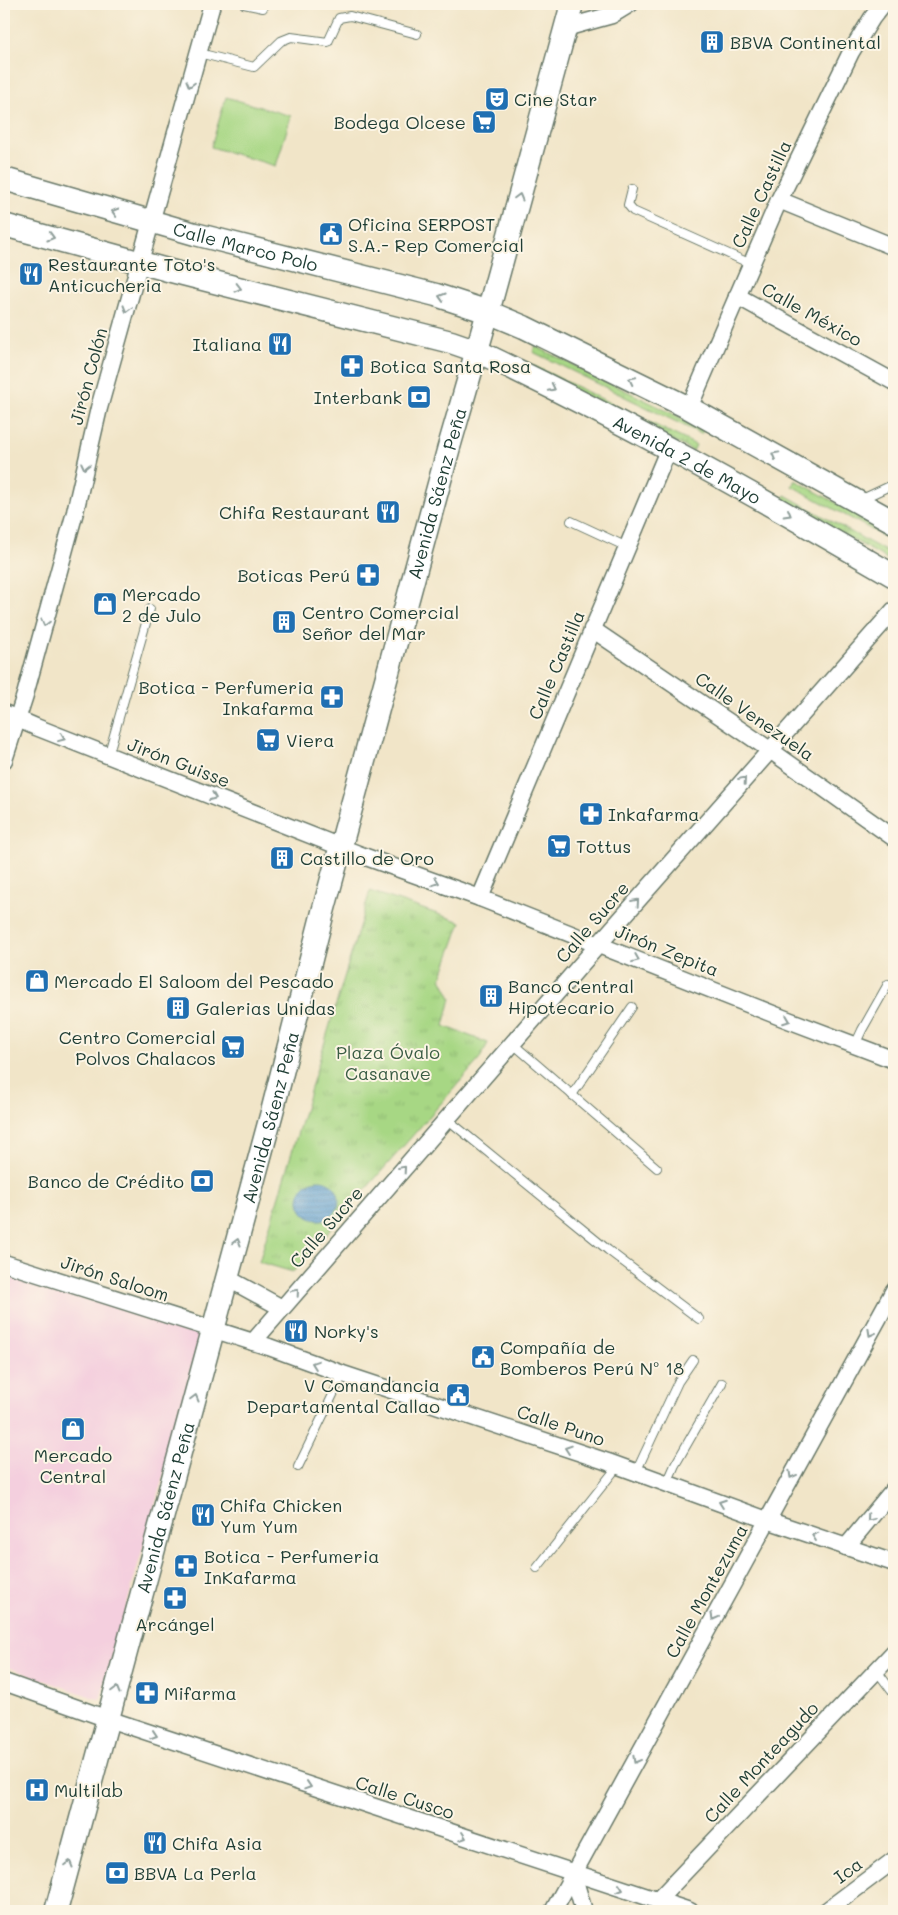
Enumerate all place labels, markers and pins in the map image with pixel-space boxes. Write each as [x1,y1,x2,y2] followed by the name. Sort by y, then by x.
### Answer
[699,29,725,55] building icon: BBVA Continental
[730,30,881,54] place label: BBVA Continental
[484,86,510,112] theatre icon: Cine Star
[514,87,598,111] place label: Cine Star
[471,109,497,135] supermarket icon: Bodega Olcese
[334,110,466,134] place label: Bodega Olcese
[348,212,524,257] place label: Oficina SERPOST S.A.- Rep Comercial
[318,221,344,247] public building icon: Oficina SERPOST S.A.- Rep Comercial
[48,252,215,297] place label: Restaurante Toto's Anticucheria
[18,261,44,287] restaurant icon: Restaurante Toto's Anticucheria
[267,331,293,357] restaurant icon: Italiana
[193,332,262,356] place label: Italiana
[339,353,365,379] pharmacy icon: Botica Santa Rosa
[370,354,531,378] place label: Botica Santa Rosa
[406,384,432,410] bank icon: Interbank
[314,385,402,409] place label: Interbank
[375,499,401,525] restaurant icon: Chifa Restaurant
[219,500,370,524] place label: Chifa Restaurant
[355,562,381,588] pharmacy icon: Boticas Perú
[237,563,350,587] place label: Boticas Perú
[122,582,201,627] place label: Mercado 2 de Julo
[92,591,118,617] shop icon: Mercado 2 de Julo
[302,600,459,645] place label: Centro Comercial Señor del Mar
[271,609,297,635] building icon: Centro Comercial Señor del Mar
[139,675,314,720] place label: Botica - Perfumeria Inkafarma
[319,684,345,710] pharmacy icon: Botica - Perfumeria Inkafarma
[255,727,281,753] supermarket icon: Viera
[286,728,334,752] place label: Viera
[578,801,604,827] pharmacy icon: Inkafarma
[608,802,699,826] place label: Inkafarma
[546,833,572,859] supermarket icon: Tottus
[576,834,631,858] place label: Tottus
[269,845,295,871] building icon: Castillo de Oro
[300,846,434,870] place label: Castillo de Oro
[24,968,50,994] shop icon: Mercado El Saloom del Pescado
[54,969,334,993] place label: Mercado El Saloom del Pescado
[508,974,634,1019] place label: Banco Central Hipotecario
[478,983,504,1009] building icon: Banco Central Hipotecario
[165,995,191,1021] building icon: Galerias Unidas
[196,996,335,1020] place label: Galerias Unidas
[59,1025,216,1070] place label: Centro Comercial Polvos Chalacos
[220,1034,246,1060] supermarket icon: Centro Comercial Polvos Chalacos
[189,1168,215,1194] bank icon: Banco de Crédito
[28,1169,184,1193] place label: Banco de Crédito
[283,1318,309,1344] restaurant icon: Norky's
[314,1319,379,1343] place label: Norky's
[500,1335,684,1380] place label: Compañía de Bomberos Perú Nº 18
[470,1344,496,1370] public building icon: Compañía de Bomberos Perú Nº 18
[246,1373,440,1418] place label: V Comandancia Departamental Callao
[445,1382,471,1408] public building icon: V Comandancia Departamental Callao
[60,1416,86,1442] shop icon: Mercado Central
[34,1443,113,1488] place label: Mercado Central
[220,1493,342,1538] place label: Chifa Chicken Yum Yum
[190,1502,216,1528] restaurant icon: Chifa Chicken Yum Yum
[204,1544,379,1589] place label: Botica - Perfumeria InKafarma
[173,1553,199,1579] pharmacy icon: Botica - Perfumeria InKafarma
[162,1585,188,1611] pharmacy icon: Arcángel
[135,1612,215,1636] place label: Arcángel
[134,1680,160,1706] pharmacy icon: Mifarma
[164,1681,237,1705] place label: Mifarma
[24,1777,50,1803] hospital icon: Multilab
[54,1778,123,1802] place label: Multilab
[142,1830,168,1856] restaurant icon: Chifa Asia
[172,1831,262,1855] place label: Chifa Asia
[104,1860,130,1886] bank icon: BBVA La Perla
[134,1861,257,1885] place label: BBVA La Perla

